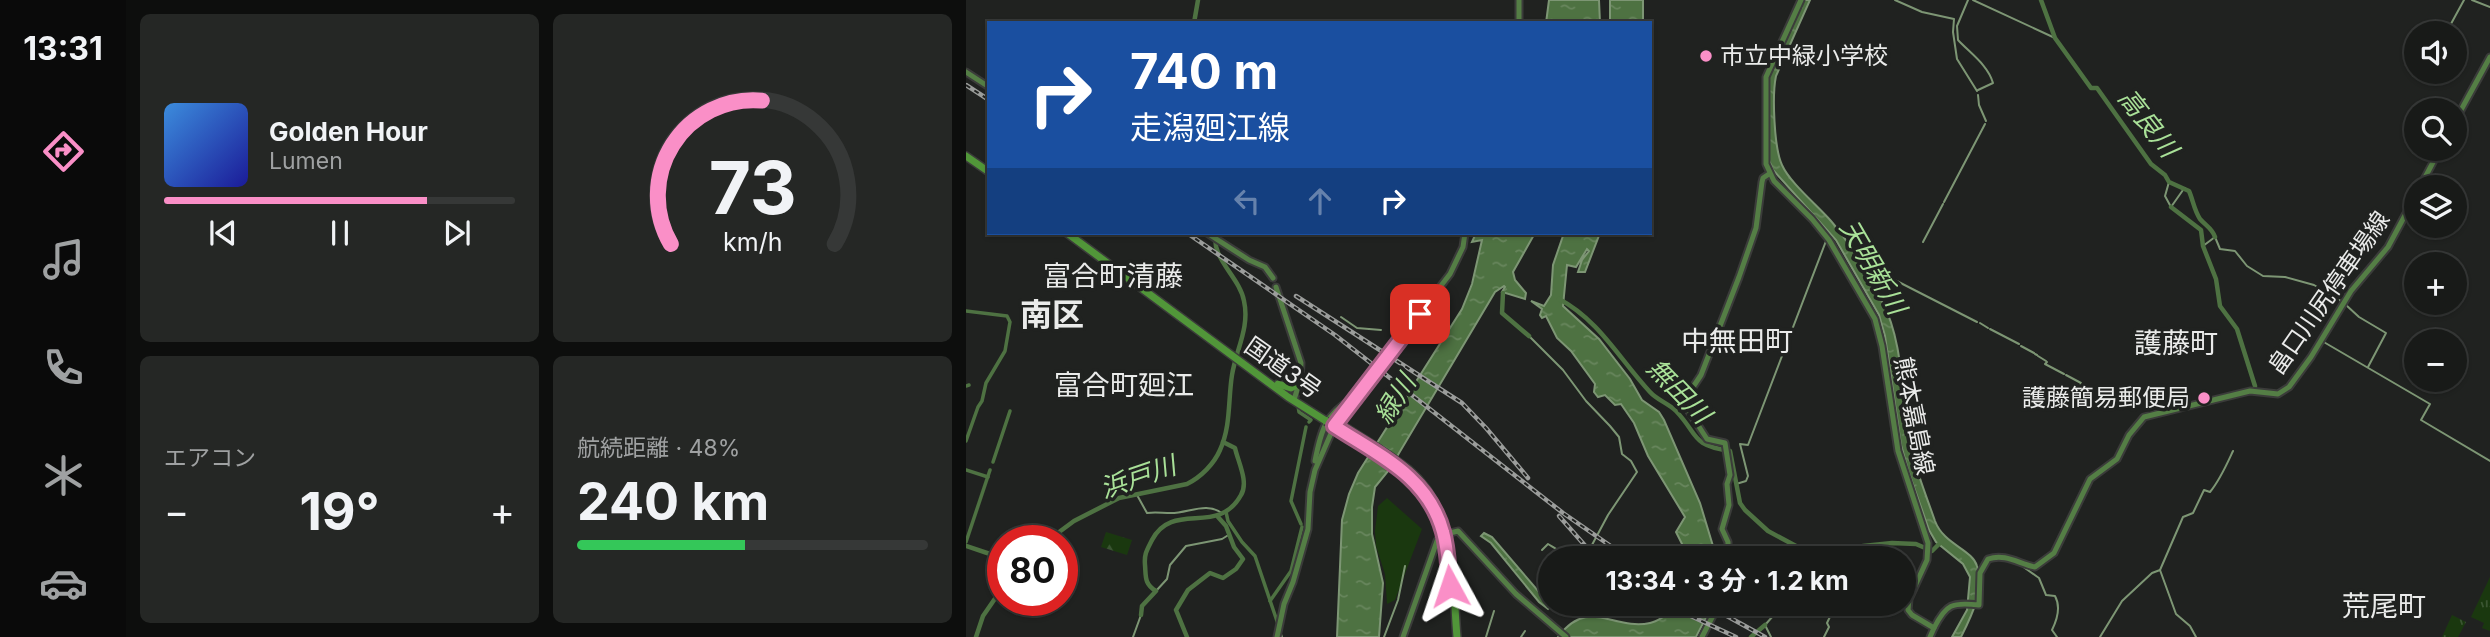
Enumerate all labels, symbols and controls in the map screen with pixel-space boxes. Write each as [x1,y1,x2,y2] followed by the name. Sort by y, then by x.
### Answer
[2404,21,2467,392] map controls
[2404,21,2467,84] button: sound
[23,29,103,68] text: 13:31
[1720,41,1888,70] place label: 市立中緑小学校
[1130,42,1278,101] text: 740 m
[1698,48,1714,64] marker: 市立中緑小学校
[1015,49,1106,140] icon: right
[2112,82,2186,165] water label: 高良川
[2404,98,2467,161] button: search
[1130,108,1290,147] text: 走潟廻江線
[269,116,428,147] text: Golden Hour
[39,127,88,176] icon: directions
[708,143,797,232] text: 73
[269,147,343,175] text: Lumen
[2404,175,2467,238] button: layers
[1228,182,1266,220] icon: left
[1301,182,1339,220] icon: ahead
[1374,182,1412,220] icon: right
[2262,206,2396,380] street label: 畠口川尻停車場線
[204,214,242,252] icon: previous
[321,214,359,252] icon: pause
[438,214,476,252] icon: next
[1834,214,1914,322] water label: 天明新川
[723,227,782,257] text: km/h
[39,235,88,284] icon: music
[2404,252,2467,315] button: +
[1043,259,1183,293] district label: 富合町清藤
[1390,284,1450,344] pin
[1020,295,1084,334] district label: 南区
[1401,295,1439,333] icon: arrive
[1681,324,1793,358] district label: 中無田町
[2134,326,2218,360] district label: 護藤町
[2404,329,2467,392] button: −
[1239,331,1327,404] street label: 国道3号
[39,343,88,392] icon: phone
[1641,352,1720,432] water label: 無田川
[1889,354,1940,478] street label: 熊本嘉島線
[1368,366,1423,429] water label: 緑川
[1054,368,1194,402] district label: 富合町廻江
[2022,383,2190,412] place label: 護藤簡易郵便局
[2196,390,2212,406] marker: 護藤簡易郵便局
[577,434,740,462] text: 航続距離 · 48%
[164,444,256,472] text: エアコン
[1096,448,1183,504] water label: 浜戸川
[39,451,88,500] icon: climate
[577,470,769,533] text: 240 km
[299,480,380,543] text: 19°
[164,488,189,534] text: −
[490,488,515,534] text: +
[987,525,1078,616] speed limit sign: 80
[1413,549,1487,623] position arrow
[39,559,88,608] icon: car
[1605,565,1849,596] text: 13:34 · 3 分 · 1.2 km
[2342,589,2426,623] district label: 荒尾町

